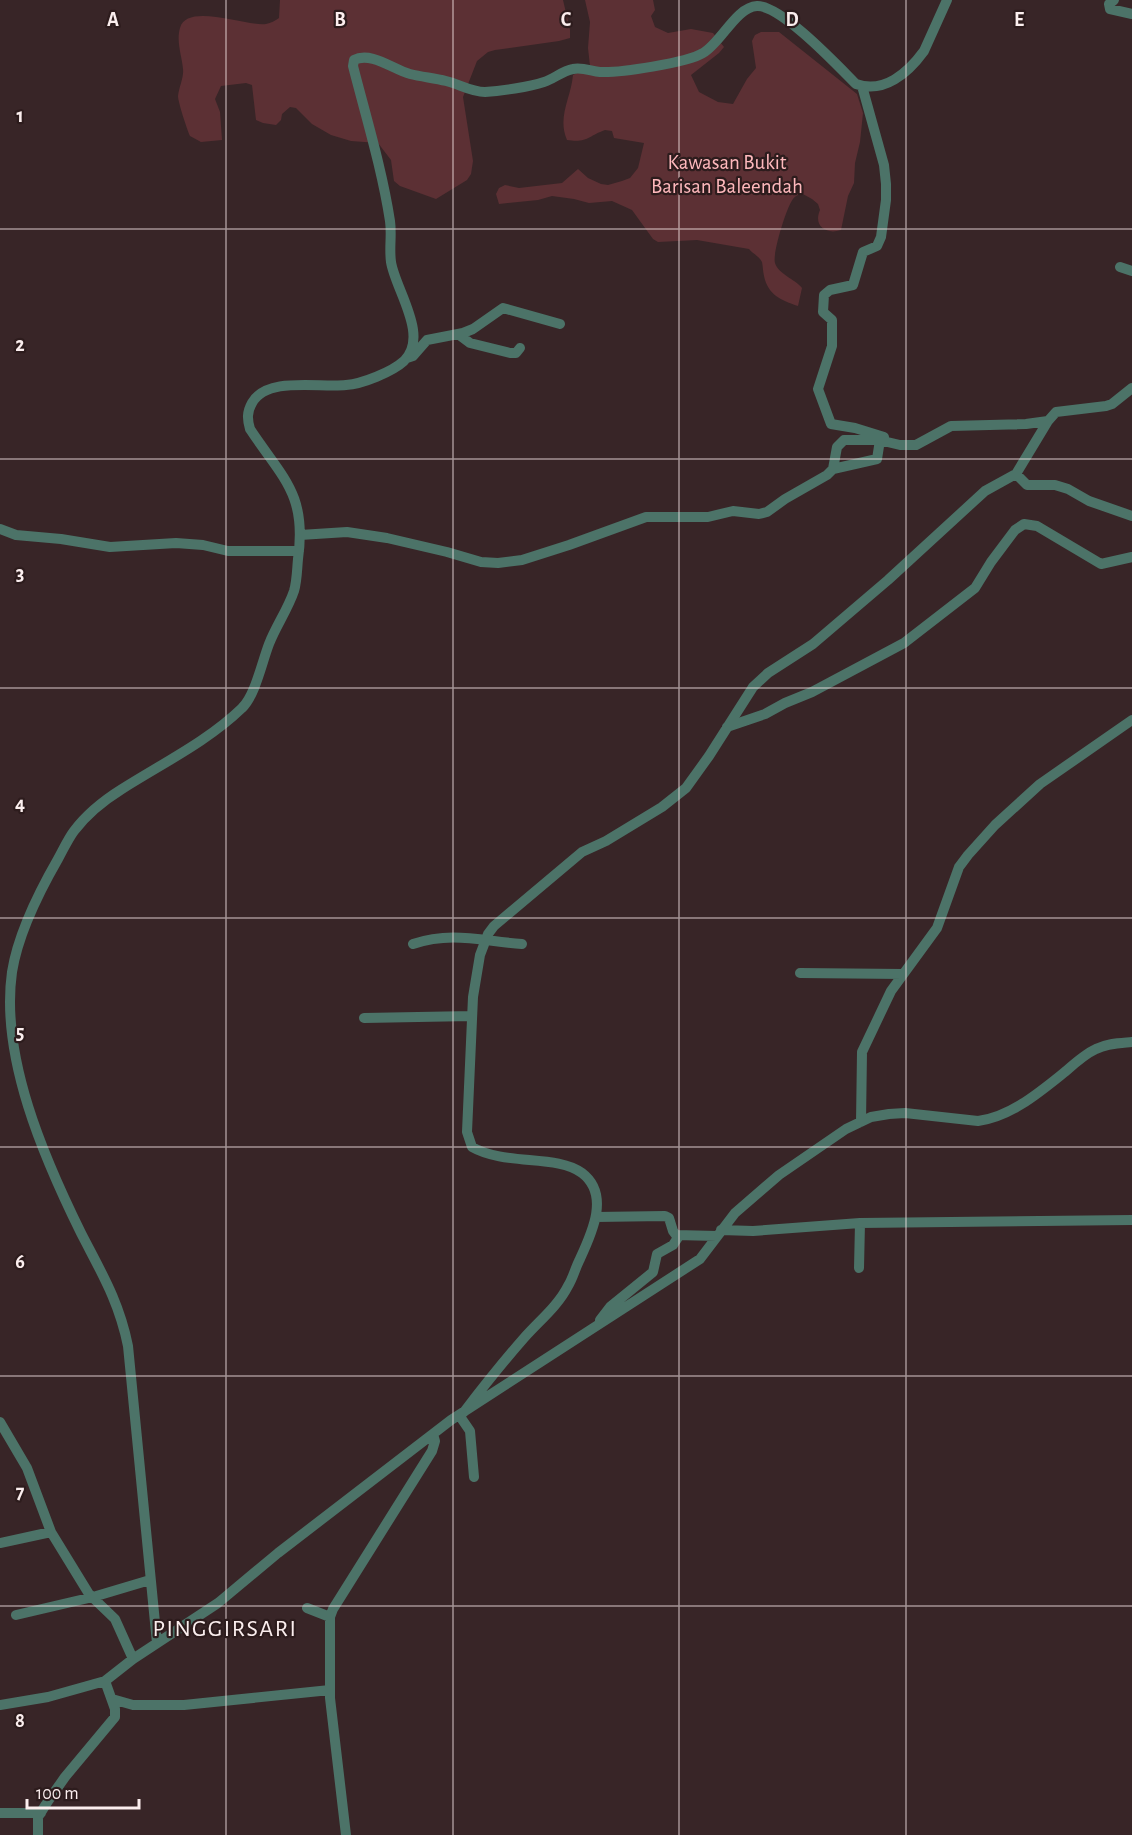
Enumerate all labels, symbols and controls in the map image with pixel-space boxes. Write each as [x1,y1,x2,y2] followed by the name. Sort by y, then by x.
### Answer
[107,10,119,30] text: A
[334,10,346,30] text: B
[561,10,572,30] text: C
[785,10,799,30] text: D
[1014,10,1024,30] text: E
[16,106,24,126] text: 1
[651,152,803,197] park label: Kawasan Bukit Barisan Baleendah
[15,335,25,355] text: 2
[16,564,24,584] text: 3
[15,794,25,814] text: 4
[16,1023,24,1043] text: 5
[15,1252,25,1272] text: 6
[16,1482,25,1502] text: 7
[153,1617,297,1641] district label: PINGGIRSARI
[15,1711,25,1731] text: 8
[27,1772,140,1810] scale bar
[36,1785,79,1803] text: 100 m

